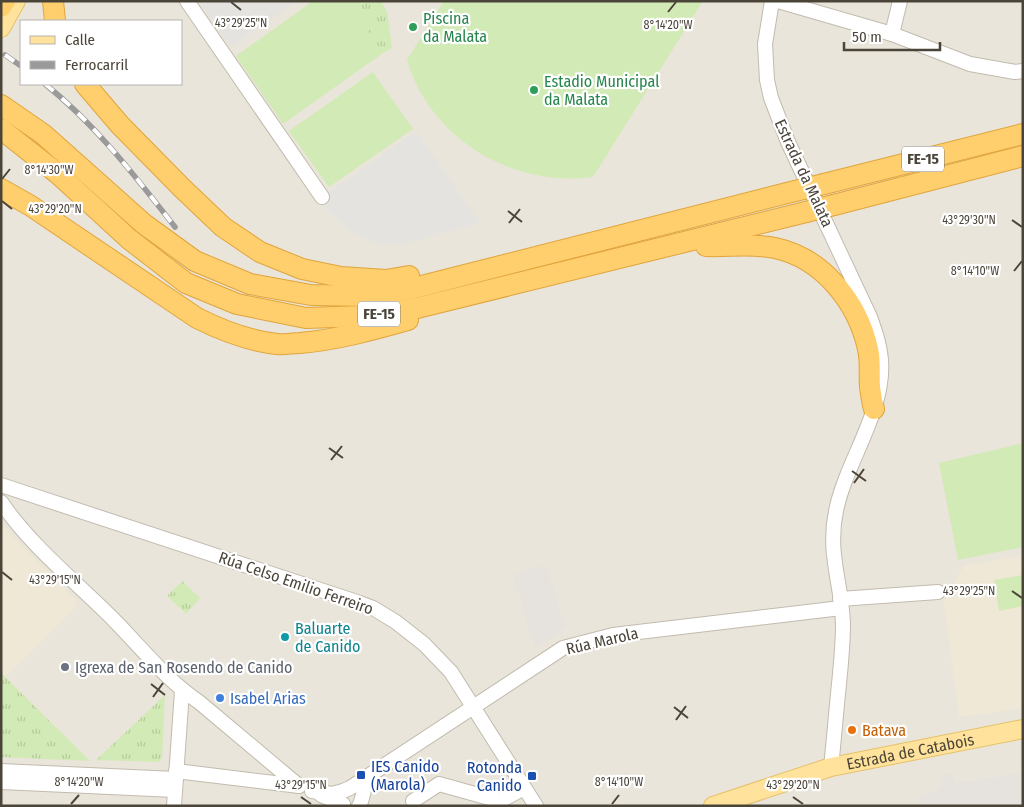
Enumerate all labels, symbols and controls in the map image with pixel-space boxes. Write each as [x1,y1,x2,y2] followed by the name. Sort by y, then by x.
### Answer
[423,9,487,46] place label: Piscina da Malata
[215,16,267,30] text: 43°29'25"N
[644,18,692,32] text: 8°14'20"W
[20,20,182,85] legend
[844,20,940,52] scale bar
[407,21,419,33] marker: Piscina da Malata
[852,28,882,46] text: 50 m
[65,31,95,49] text: Calle
[65,56,128,74] text: Ferrocarril
[544,72,659,109] place label: Estadio Municipal da Malata
[528,84,540,96] marker: Estadio Municipal da Malata
[771,116,837,230] street label: Estrada da Malata
[902,146,944,172] road number: FE-15
[24,163,74,177] text: 8°14'30"W
[28,202,82,216] text: 43°29'20"N
[942,213,996,227] text: 43°29'30"N
[951,264,999,278] text: 8°14'10"W
[358,302,400,326] road number: FE-15
[216,548,376,618] street label: Rúa Celso Emilio Ferreiro
[29,573,81,587] text: 43°29'15"N
[943,584,995,598] text: 43°29'25"N
[295,619,361,656] place label: Baluarte de Canido
[564,623,640,659] street label: Rúa Marola
[279,631,291,643] marker: Baluarte de Canido
[75,658,293,677] place label: Igrexa de San Rosendo de Canido
[59,661,71,673] marker: Igrexa de San Rosendo de Canido
[230,689,306,708] place label: Isabel Arias
[214,692,226,704] marker: Isabel Arias
[862,721,906,740] place label: Batava
[846,724,858,736] marker: Batava
[845,729,976,773] street label: Estrada de Catabois
[371,757,440,794] place label: IES Canido (Marola)
[467,758,522,795] place label: Rotonda Canido
[355,769,367,781] marker: IES Canido (Marola)
[526,770,538,782] marker: Rotonda Canido
[55,775,103,789] text: 8°14'20"W
[595,775,643,789] text: 8°14'10"W
[275,778,327,792] text: 43°29'15"N
[766,778,820,792] text: 43°29'20"N

